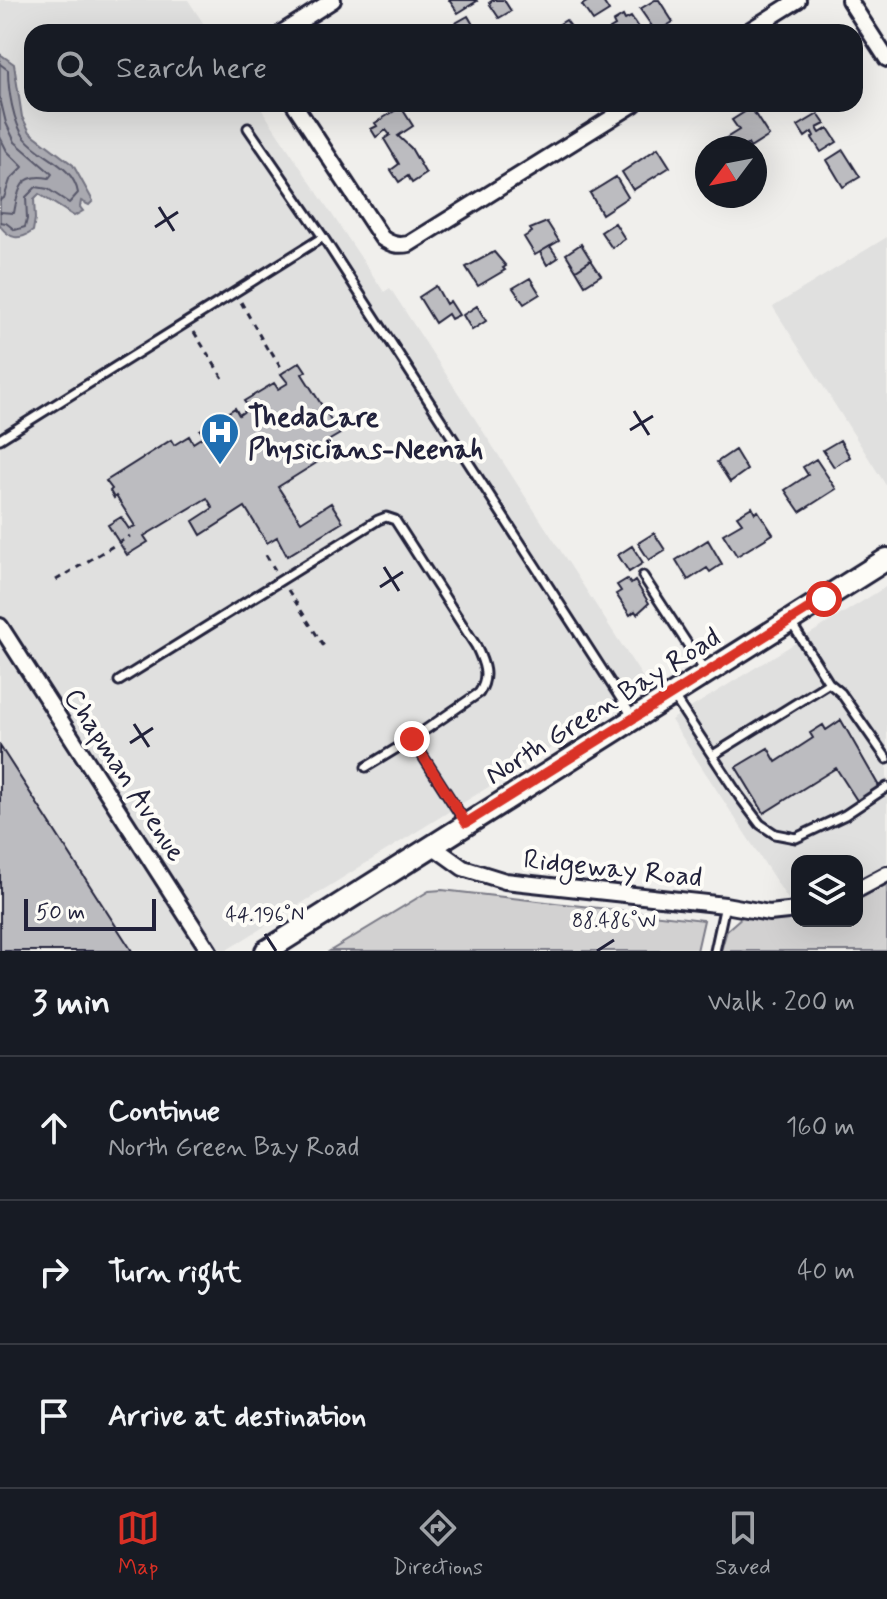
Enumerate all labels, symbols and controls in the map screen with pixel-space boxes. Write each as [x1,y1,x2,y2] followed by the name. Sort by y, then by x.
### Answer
[24,24,863,112] search box
[52,46,96,90] icon: search
[116,49,267,88] text: Search here
[695,136,767,208] north arrow
[248,400,483,469] place label: ThedaCare Physicians-Neenah
[199,411,241,466] hospital icon: ThedaCare Physicians-Neenah
[806,581,842,617] route start
[479,620,728,795] street label: North Green Bay Road
[54,681,194,869] street label: Chapman Avenue
[394,721,430,757] route end
[521,842,704,899] street label: Ridgeway Road
[791,855,863,927] map controls
[791,855,863,927] button: layers
[24,895,156,931] scale bar
[36,899,85,927] text: 50 m
[226,902,304,929] text: 44.196°N
[572,908,656,935] text: 88.486°W
[32,981,110,1026] text: 3 min
[708,986,855,1020] text: Walk · 200 m
[108,1092,220,1131] text: Continue
[32,1106,76,1150] icon: ahead
[786,1111,855,1145] text: 160 m
[108,1131,360,1165] text: North Green Bay Road
[32,1250,76,1294] icon: right
[108,1253,241,1292] text: Turn right
[797,1255,855,1289] text: 40 m
[32,1394,76,1438] icon: arrive
[108,1397,366,1436] text: Arrive at destination
[116,1506,160,1582] tab: Map
[392,1506,483,1582] tab: Directions
[715,1506,771,1582] tab: Saved

